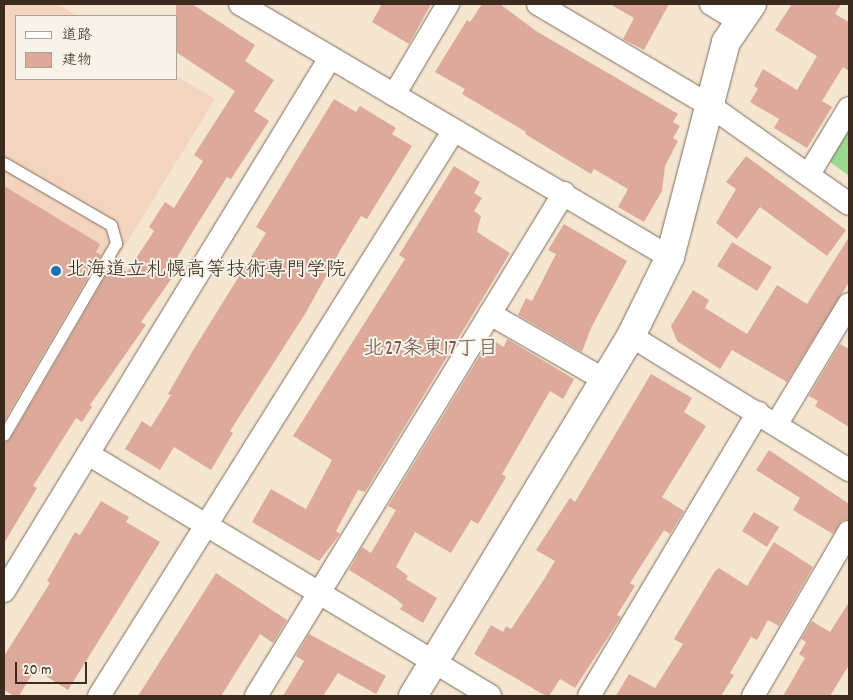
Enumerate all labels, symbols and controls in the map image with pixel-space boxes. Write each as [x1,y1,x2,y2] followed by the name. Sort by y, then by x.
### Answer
[15,15,178,80] legend
[62,25,92,47] text: 道路
[62,50,92,72] text: 建物
[66,259,346,283] place label: 北海道立札幌高等技術専門学院
[50,265,62,277] marker: 北海道立札幌高等技術専門学院
[364,337,498,363] district label: 北27条東17丁目
[18,652,90,684] scale bar
[23,660,51,682] text: 20 m

